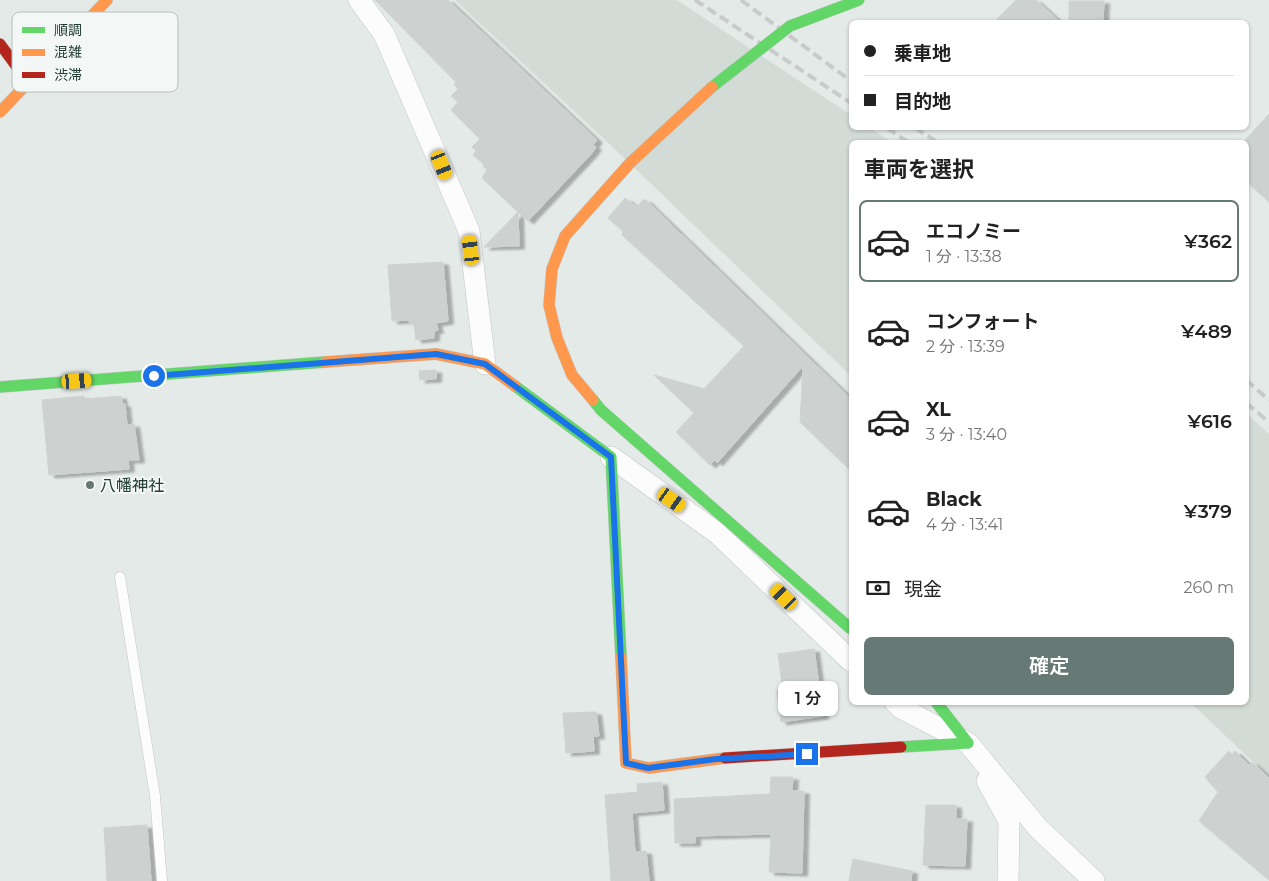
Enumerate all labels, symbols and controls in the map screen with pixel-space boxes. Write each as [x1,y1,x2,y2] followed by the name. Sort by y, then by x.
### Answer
[12,12,178,92] legend
[54,21,82,39] text: 順調
[894,42,951,65] text: 乗車地
[54,43,82,61] text: 混雑
[54,66,82,84] text: 渋滞
[894,90,951,113] text: 目的地
[429,148,454,182] car
[864,156,974,183] text: 車両を選択
[866,219,911,264] icon: car
[926,220,1021,243] text: エコノミー
[1184,230,1232,253] text: ¥362
[461,234,480,266] car
[926,247,1002,266] text: 1 分 · 13:38
[866,309,911,354] icon: car
[926,310,1039,333] text: コンフォート
[1181,320,1232,343] text: ¥489
[926,337,1005,356] text: 2 分 · 13:39
[143,365,165,387] route start
[61,372,92,390] car
[926,398,951,421] text: XL
[866,399,911,444] icon: car
[1187,410,1232,433] text: ¥616
[926,425,1007,444] text: 3 分 · 13:40
[100,476,164,495] place label: 八幡神社
[84,479,96,491] marker: 八幡神社
[655,485,688,515] car
[926,488,982,511] text: Black
[866,489,911,534] icon: car
[1184,500,1232,523] text: ¥379
[926,515,1003,534] text: 4 分 · 13:41
[864,574,892,602] icon: cash
[904,578,942,601] text: 現金
[1183,578,1234,597] text: 260 m
[767,581,800,613] car
[864,637,1234,695] button: 確定
[777,682,837,716] callout: 1 分
[795,689,821,708] text: 1 分
[796,743,818,765] route end

